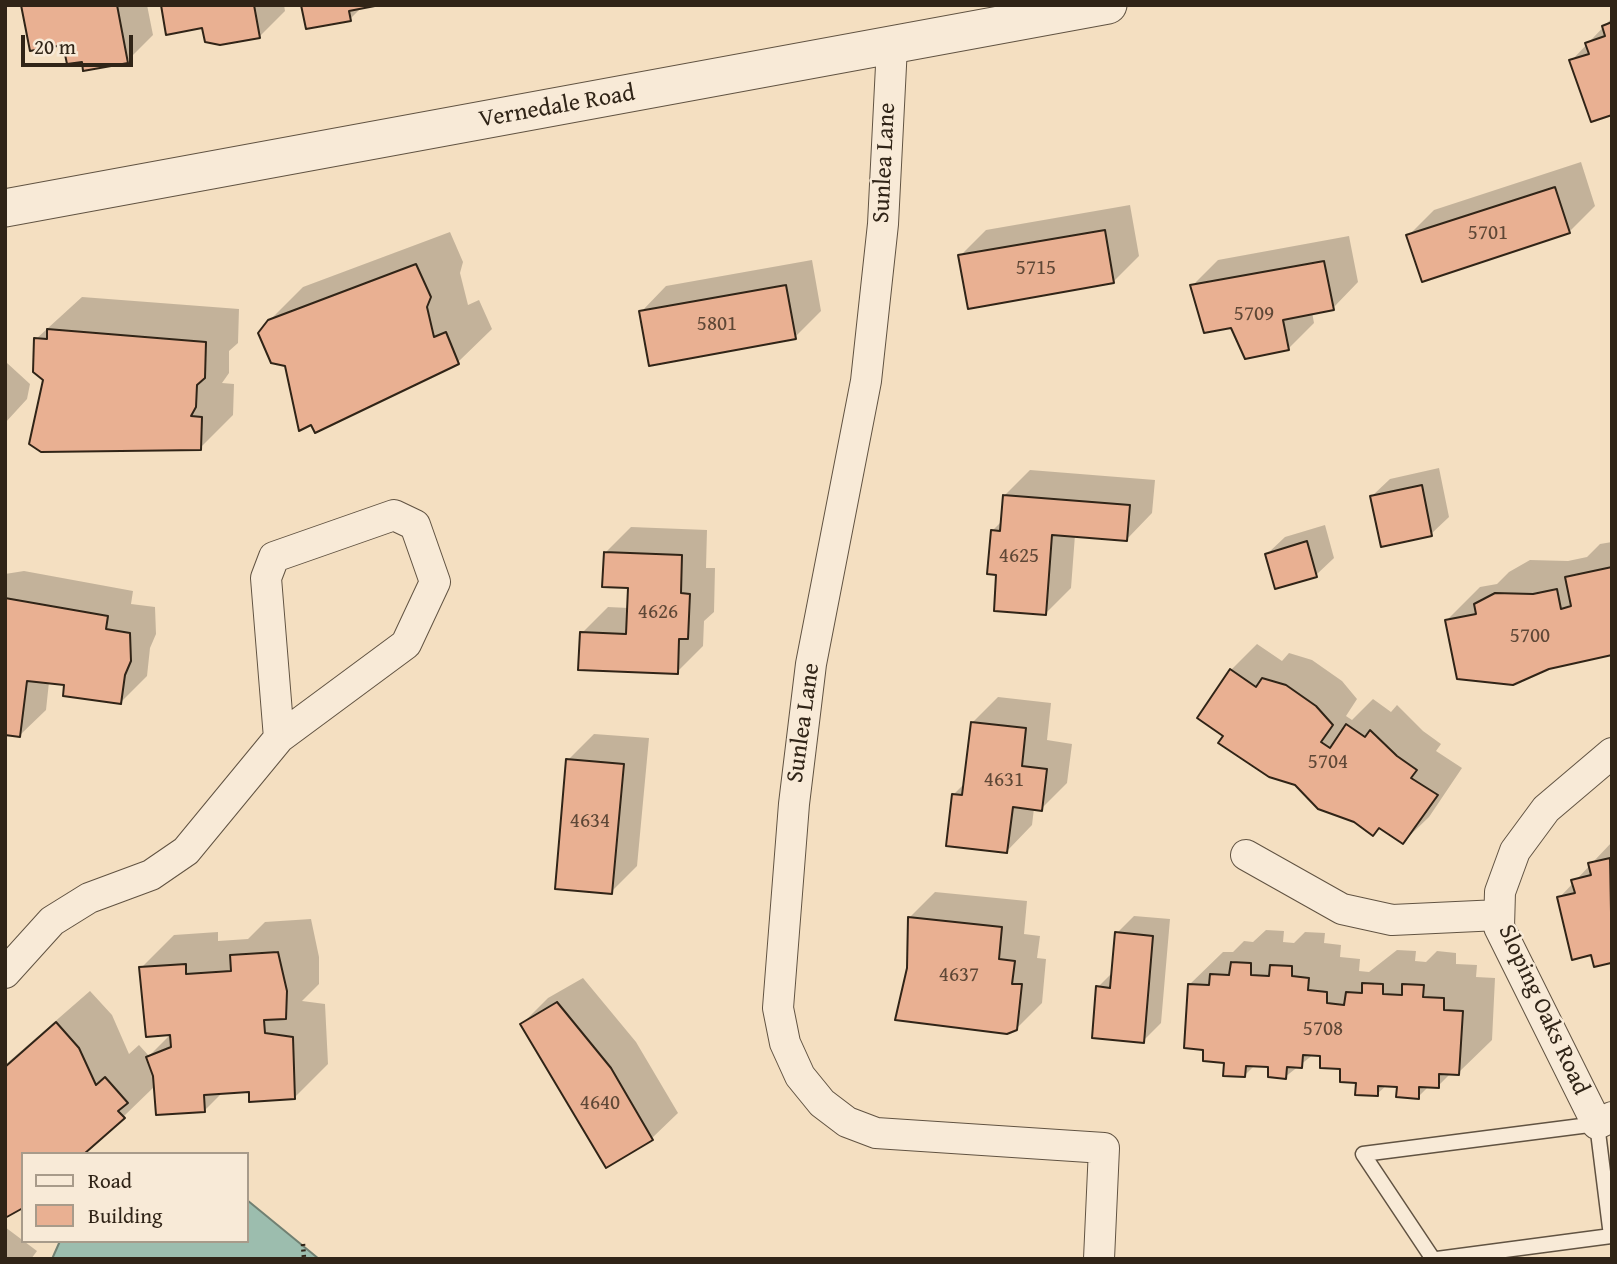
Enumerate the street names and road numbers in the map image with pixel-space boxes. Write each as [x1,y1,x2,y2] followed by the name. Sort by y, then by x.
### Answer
[477,79,637,135] street label: Vernedale Road
[867,102,903,224] street label: Sunlea Lane
[781,661,827,785] street label: Sunlea Lane
[1491,920,1595,1100] street label: Sloping Oaks Road

